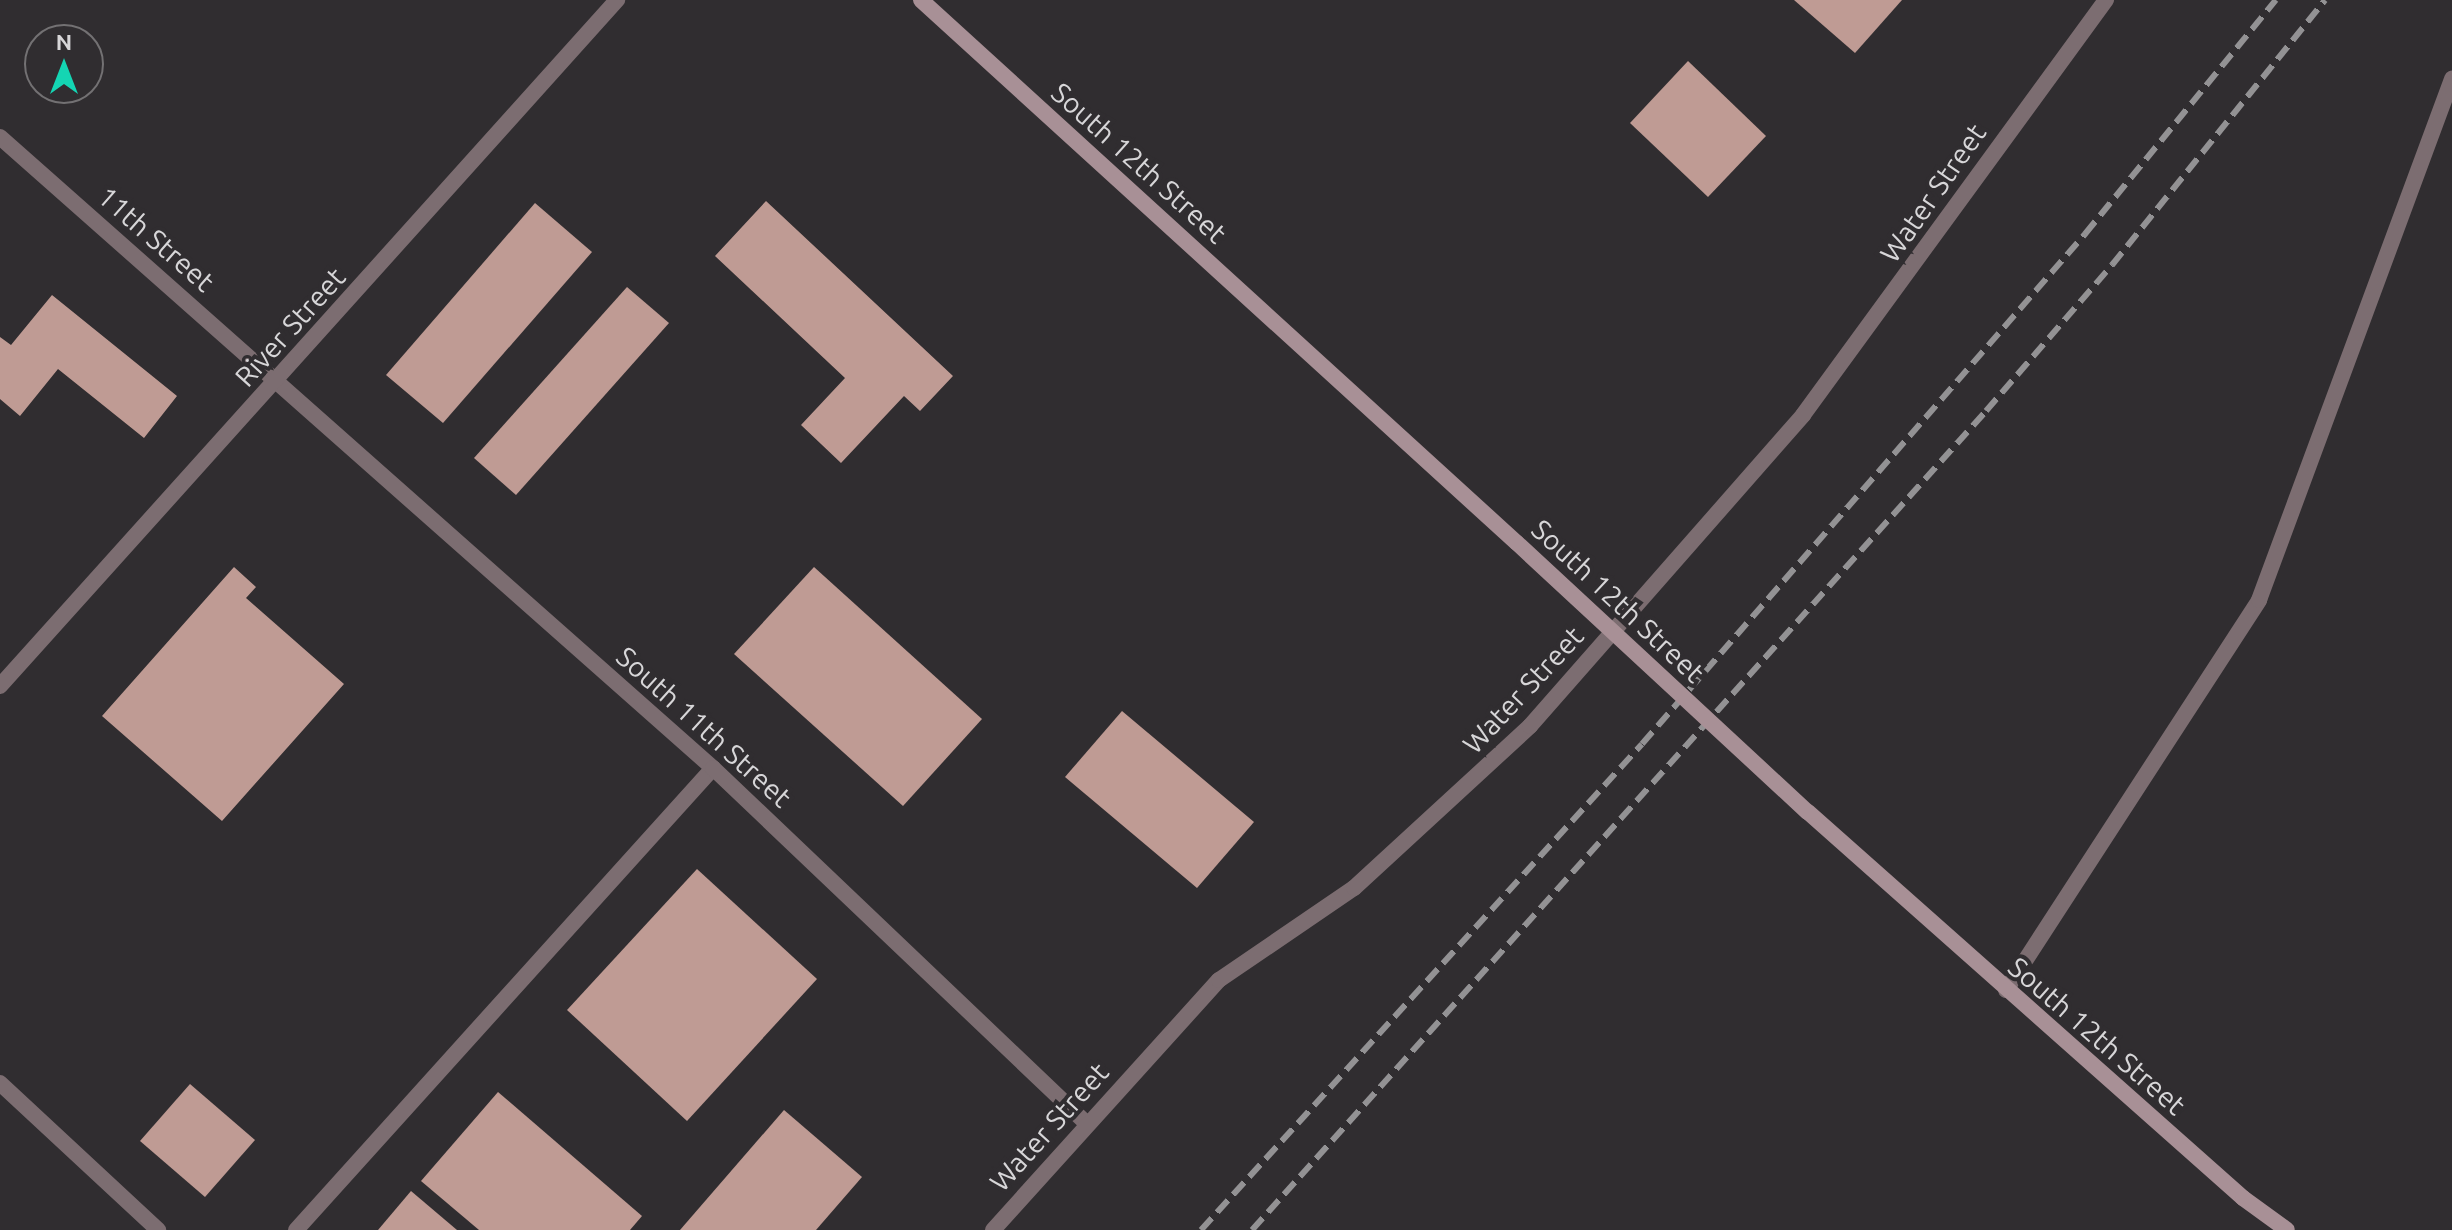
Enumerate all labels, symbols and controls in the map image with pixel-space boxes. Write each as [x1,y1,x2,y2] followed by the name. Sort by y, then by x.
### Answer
[24,24,104,104] north arrow
[56,29,72,54] text: N
[1045,76,1233,250] street label: South 12th Street
[1873,117,1993,269] street label: Water Street
[91,179,221,299] street label: 11th Street
[228,261,352,393] street label: River Street
[1525,512,1711,690] street label: South 12th Street
[1456,620,1590,760] street label: Water Street
[610,640,798,814] street label: South 11th Street
[2002,950,2192,1122] street label: South 12th Street
[983,1056,1115,1198] street label: Water Street

